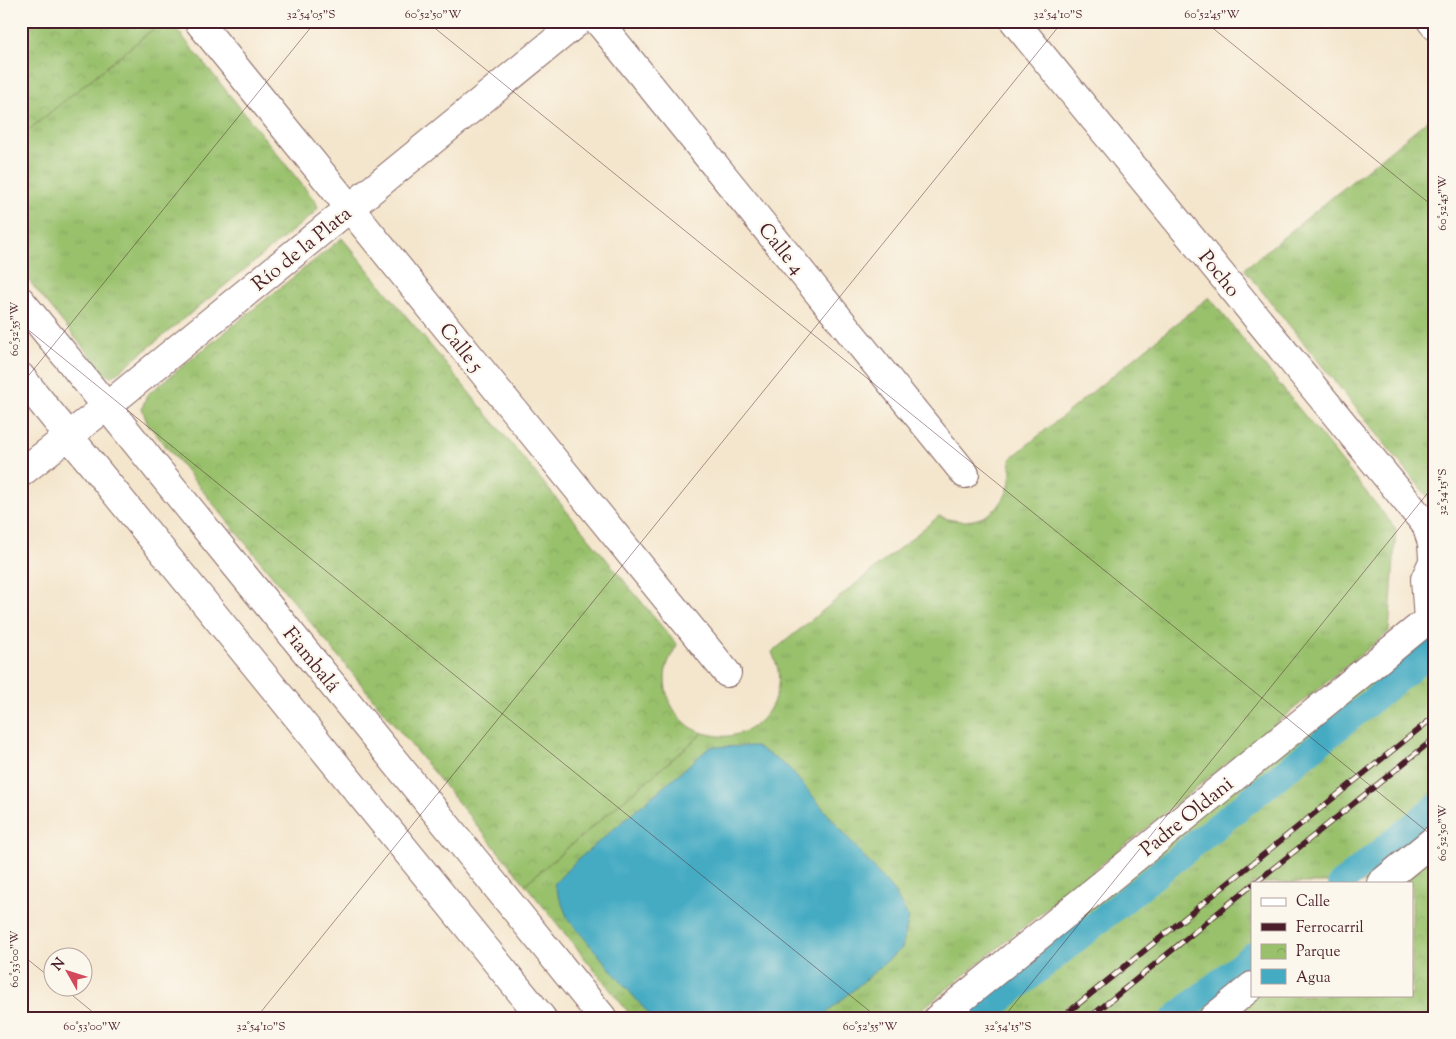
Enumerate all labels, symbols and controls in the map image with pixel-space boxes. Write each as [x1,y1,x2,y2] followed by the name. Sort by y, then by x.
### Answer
[287,6,335,24] text: 32°54'05"S
[405,6,462,24] text: 60°52'50"W
[1034,6,1082,24] text: 32°54'10"S
[1184,6,1240,24] text: 60°52'45"W
[1434,175,1452,231] text: 60°52'45"W
[246,201,359,299] street label: Río de la Plata
[750,217,810,282] street label: Calle 4
[1190,245,1246,304] street label: Pocho
[6,301,24,356] text: 60°52'55"W
[431,318,489,380] street label: Calle 5
[1434,468,1452,516] text: 32°54'15"S
[275,622,346,700] street label: Fiambalá
[1135,771,1241,865] street label: Padre Oldani
[1434,804,1452,861] text: 60°52'50"W
[1251,882,1414,996] legend
[1296,892,1330,913] text: Calle
[1296,918,1364,939] text: Ferrocarril
[6,930,24,988] text: 60°53'00"W
[1296,942,1340,963] text: Parque
[42,946,92,996] north arrow
[48,954,71,976] text: N
[1296,968,1331,989] text: Agua
[63,1018,121,1036] text: 60°53'00"W
[237,1018,285,1036] text: 32°54'10"S
[843,1018,898,1036] text: 60°52'55"W
[984,1018,1032,1036] text: 32°54'15"S

